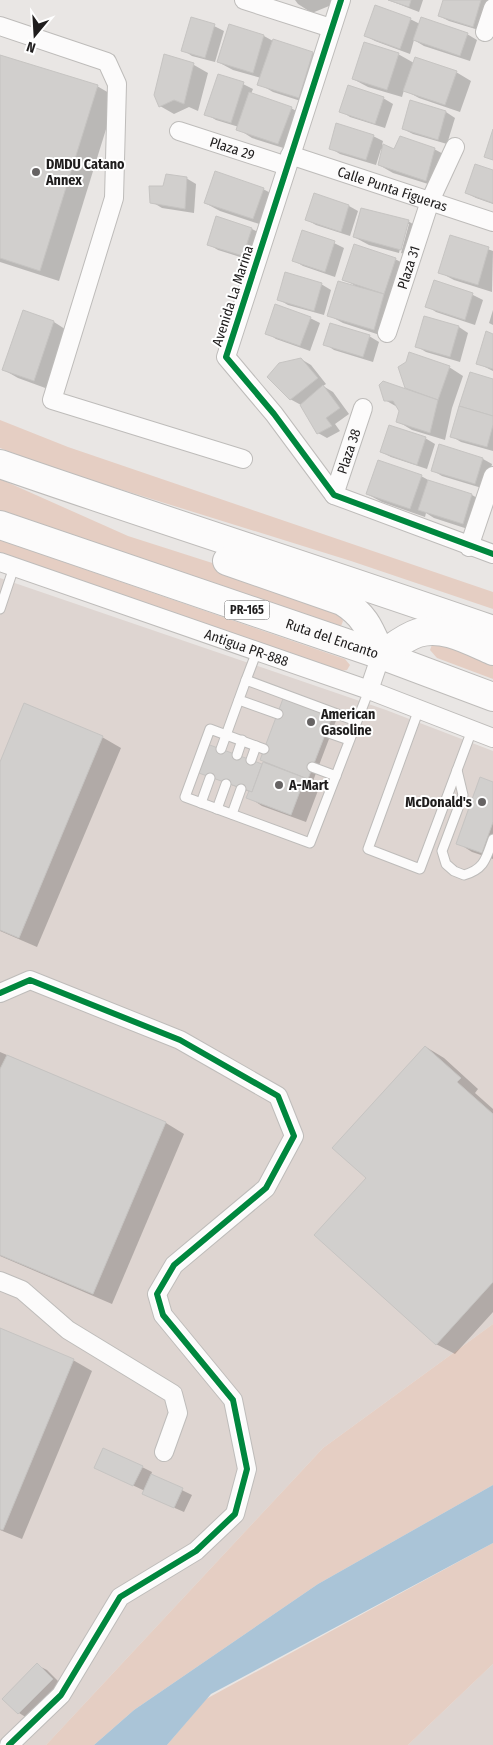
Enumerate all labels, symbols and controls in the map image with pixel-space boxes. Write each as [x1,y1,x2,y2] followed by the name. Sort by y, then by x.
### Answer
[10,10,60,60] north arrow
[25,38,38,56] text: N
[208,133,257,164] street label: Plaza 29
[45,156,125,189] place label: DMDU Catano Annex
[335,163,450,215] street label: Calle Punta Figueras
[30,166,42,178] marker: DMDU Catano Annex
[209,243,257,348] street label: Avenida La Marina
[393,244,423,291] street label: Plaza 31
[333,427,364,476] street label: Plaza 38
[224,600,270,620] road number: PR-165
[284,615,381,662] street label: Ruta del Encanto
[202,625,291,670] street label: Antigua PR-888
[320,706,375,739] place label: American Gasoline
[305,716,317,728] marker: American Gasoline
[288,777,330,794] place label: A-Mart
[273,779,285,791] marker: A-Mart
[405,794,472,811] place label: McDonald's
[476,796,488,808] marker: McDonald's

